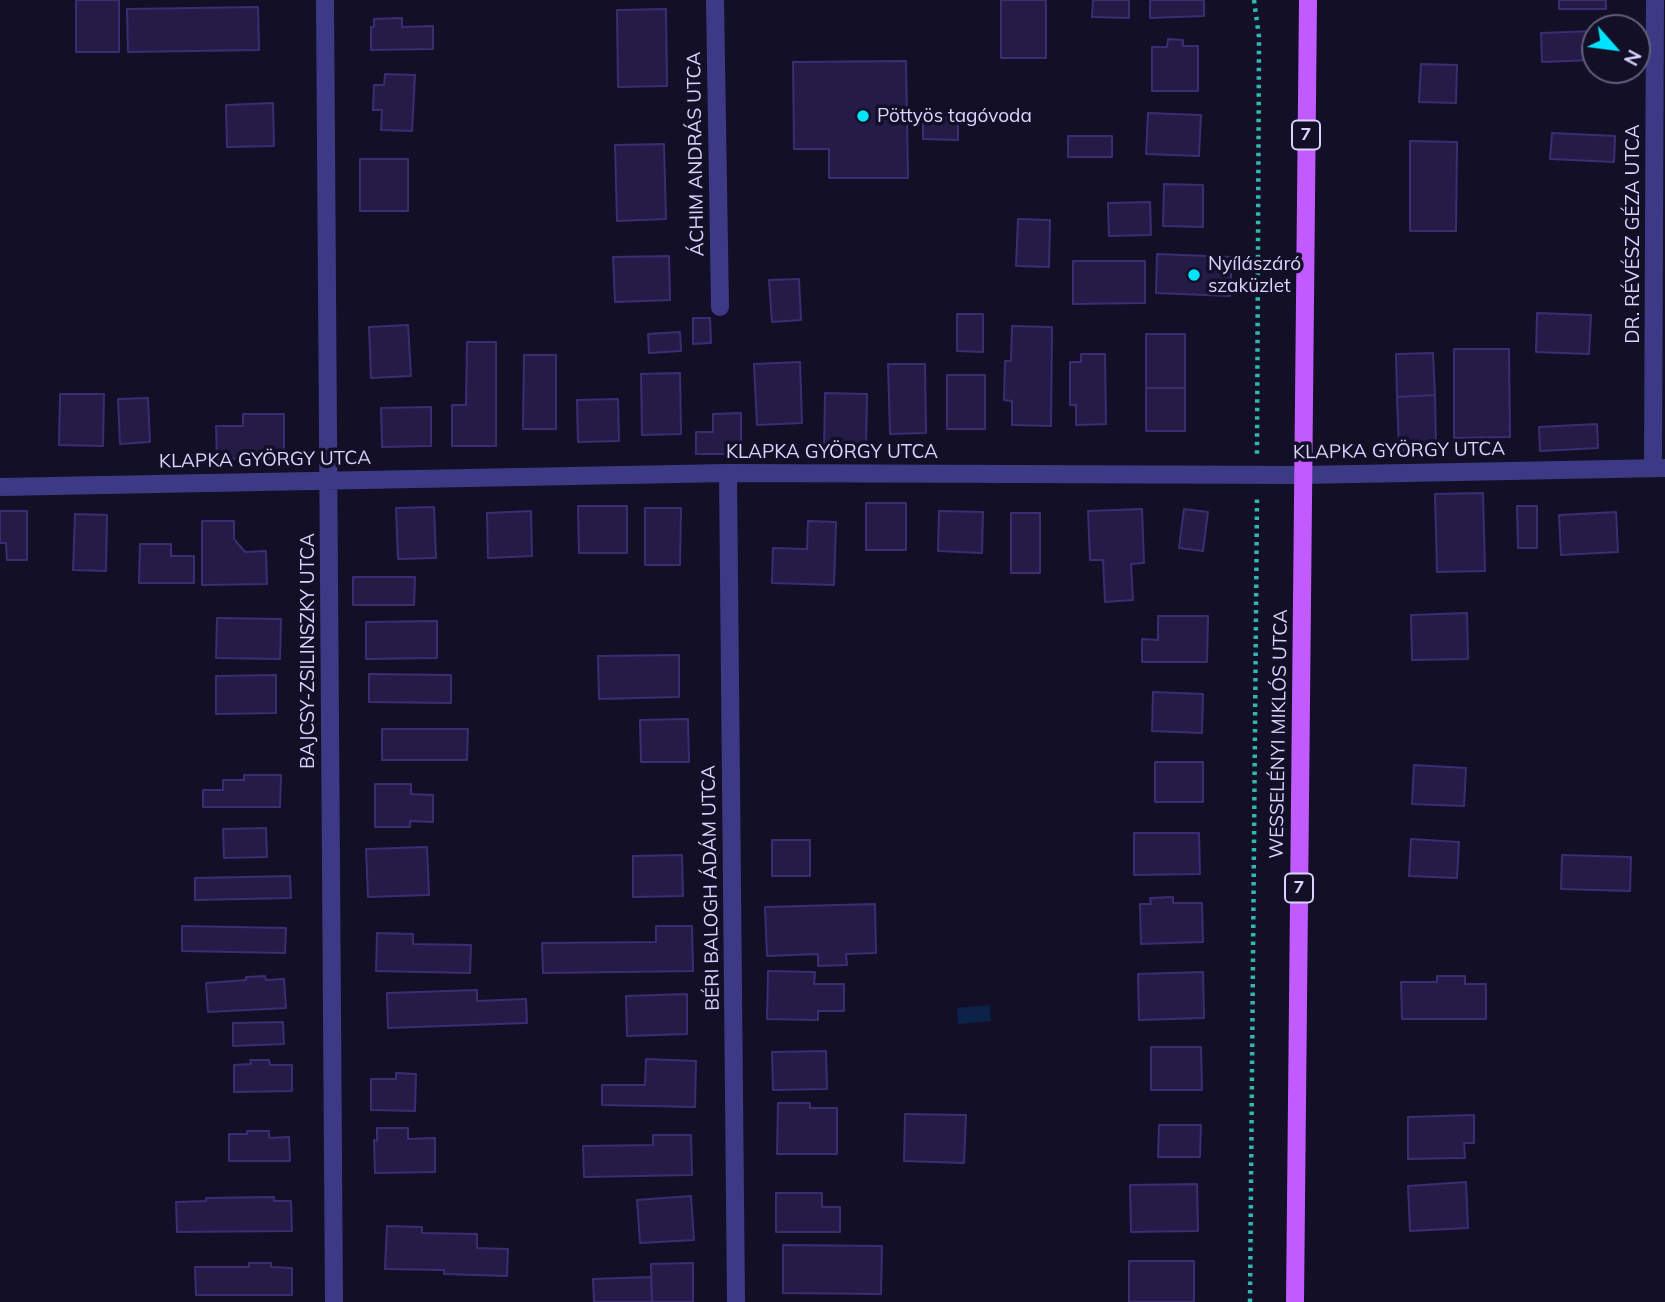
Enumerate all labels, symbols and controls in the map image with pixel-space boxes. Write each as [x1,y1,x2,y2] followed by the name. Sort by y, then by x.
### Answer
[1581,14,1651,84] north arrow
[1619,46,1647,70] text: N
[683,52,709,256] street label: ÁCHIM ANDRÁS UTCA
[877,105,1032,127] place label: Pöttyös tagóvoda
[855,108,871,124] marker: Pöttyös tagóvoda
[1292,120,1320,150] road number: 7
[1622,124,1644,344] street label: DR. RÉVÉSZ GÉZA UTCA
[1208,253,1301,297] place label: Nyílászáró szaküzlet
[1186,267,1202,283] marker: Nyílászáró szaküzlet
[1293,438,1505,464] street label: KLAPKA GYÖRGY UTCA
[726,441,938,463] street label: KLAPKA GYÖRGY UTCA
[159,447,371,473] street label: KLAPKA GYÖRGY UTCA
[297,533,319,769] street label: BAJCSY-ZSILINSZKY UTCA
[1265,609,1293,859] street label: WESSELÉNYI MIKLÓS UTCA
[697,765,725,1011] street label: BÉRI BALOGH ÁDÁM UTCA
[1285,874,1313,903] road number: 7

